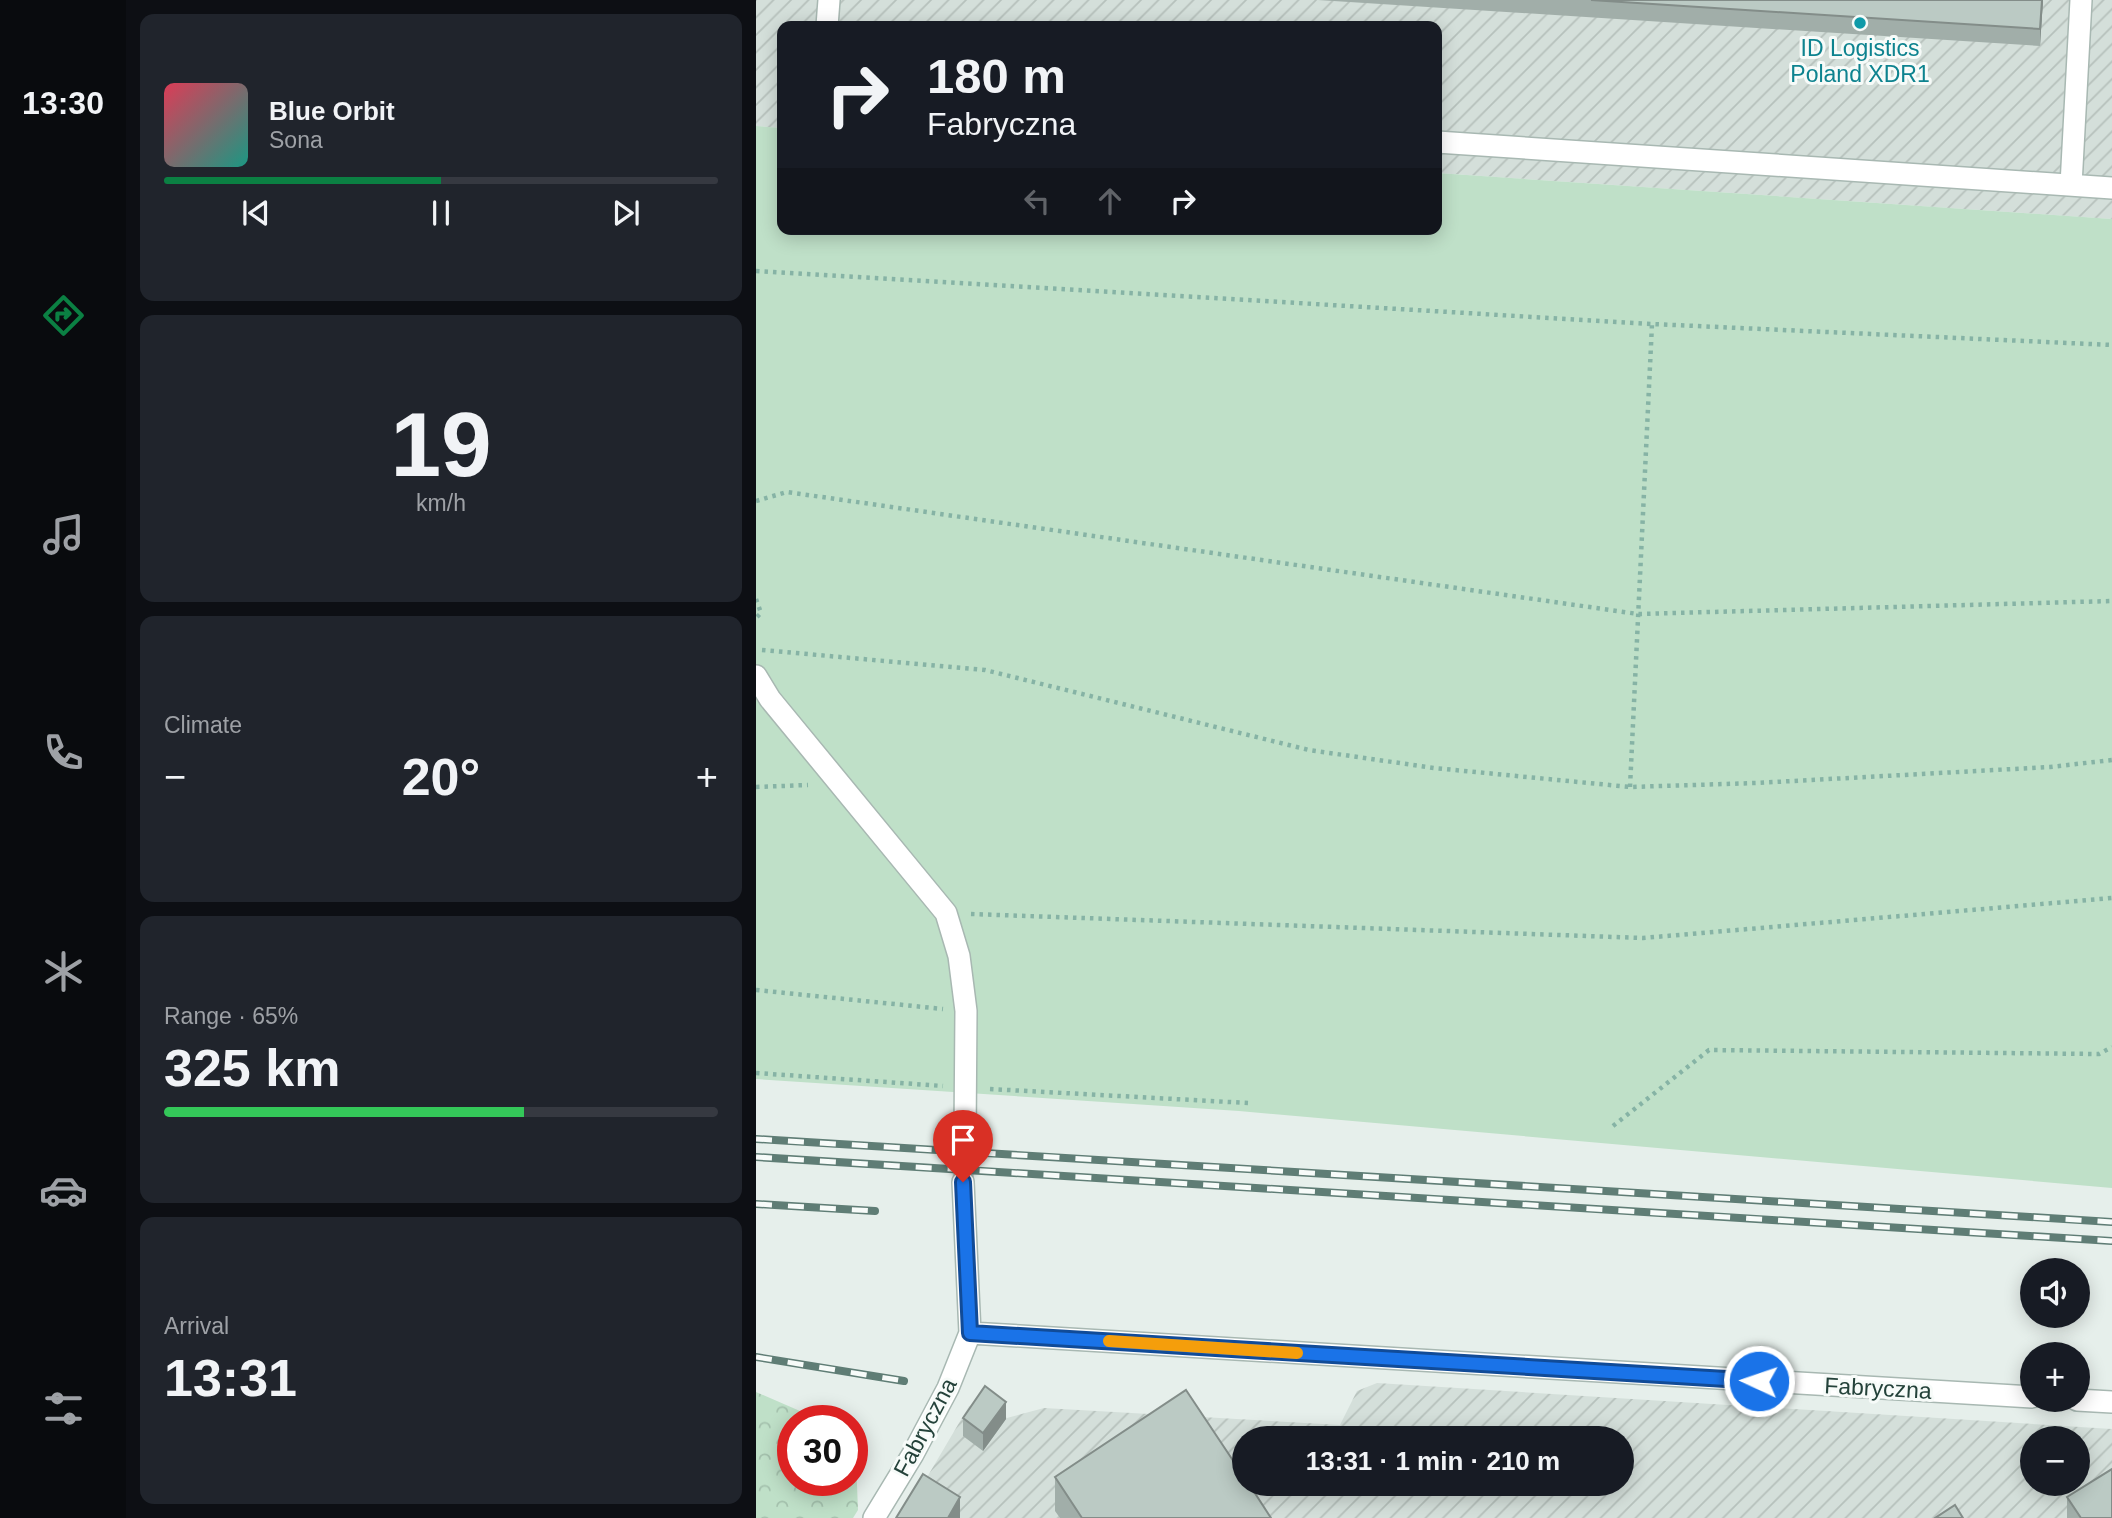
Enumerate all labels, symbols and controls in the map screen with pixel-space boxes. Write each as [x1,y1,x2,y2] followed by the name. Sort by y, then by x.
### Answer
[1852,15,1868,31] marker: ID Logistics Poland XDR1
[1790,35,1930,87] place label: ID Logistics Poland XDR1
[812,49,903,140] icon: right
[927,49,1066,103] text: 180 m
[22,85,104,121] text: 13:30
[269,96,395,126] text: Blue Orbit
[927,106,1076,142] text: Fabryczna
[269,127,323,153] text: Sona
[1018,182,1056,220] icon: left
[1091,182,1129,220] icon: ahead
[1164,182,1202,220] icon: right
[237,194,275,232] icon: previous
[422,194,460,232] icon: pause
[607,194,645,232] icon: next
[39,291,88,340] icon: directions
[390,394,492,495] text: 19
[416,490,466,516] text: km/h
[39,510,88,559] icon: music
[164,712,242,738] text: Climate
[39,728,88,777] icon: phone
[402,748,480,806] text: 20°
[164,756,186,798] text: −
[696,756,718,798] text: +
[39,947,88,996] icon: climate
[164,1003,298,1029] text: Range · 65%
[164,1039,340,1097] text: 325 km
[933,1110,993,1182] pin
[944,1121,982,1159] icon: arrive
[39,1166,88,1215] icon: car
[2020,1258,2090,1496] map controls
[2020,1258,2090,1328] button: sound
[164,1313,229,1339] text: Arrival
[2020,1342,2090,1412] button: +
[1722,1344,1796,1418] position arrow
[164,1349,297,1407] text: 13:31
[1824,1372,1933,1404] street label: Fabryczna
[888,1373,962,1481] street label: Fabryczna
[39,1384,88,1433] icon: filters
[777,1405,868,1496] speed limit sign: 30
[2020,1426,2090,1496] button: −
[1306,1446,1560,1476] text: 13:31 · 1 min · 210 m

